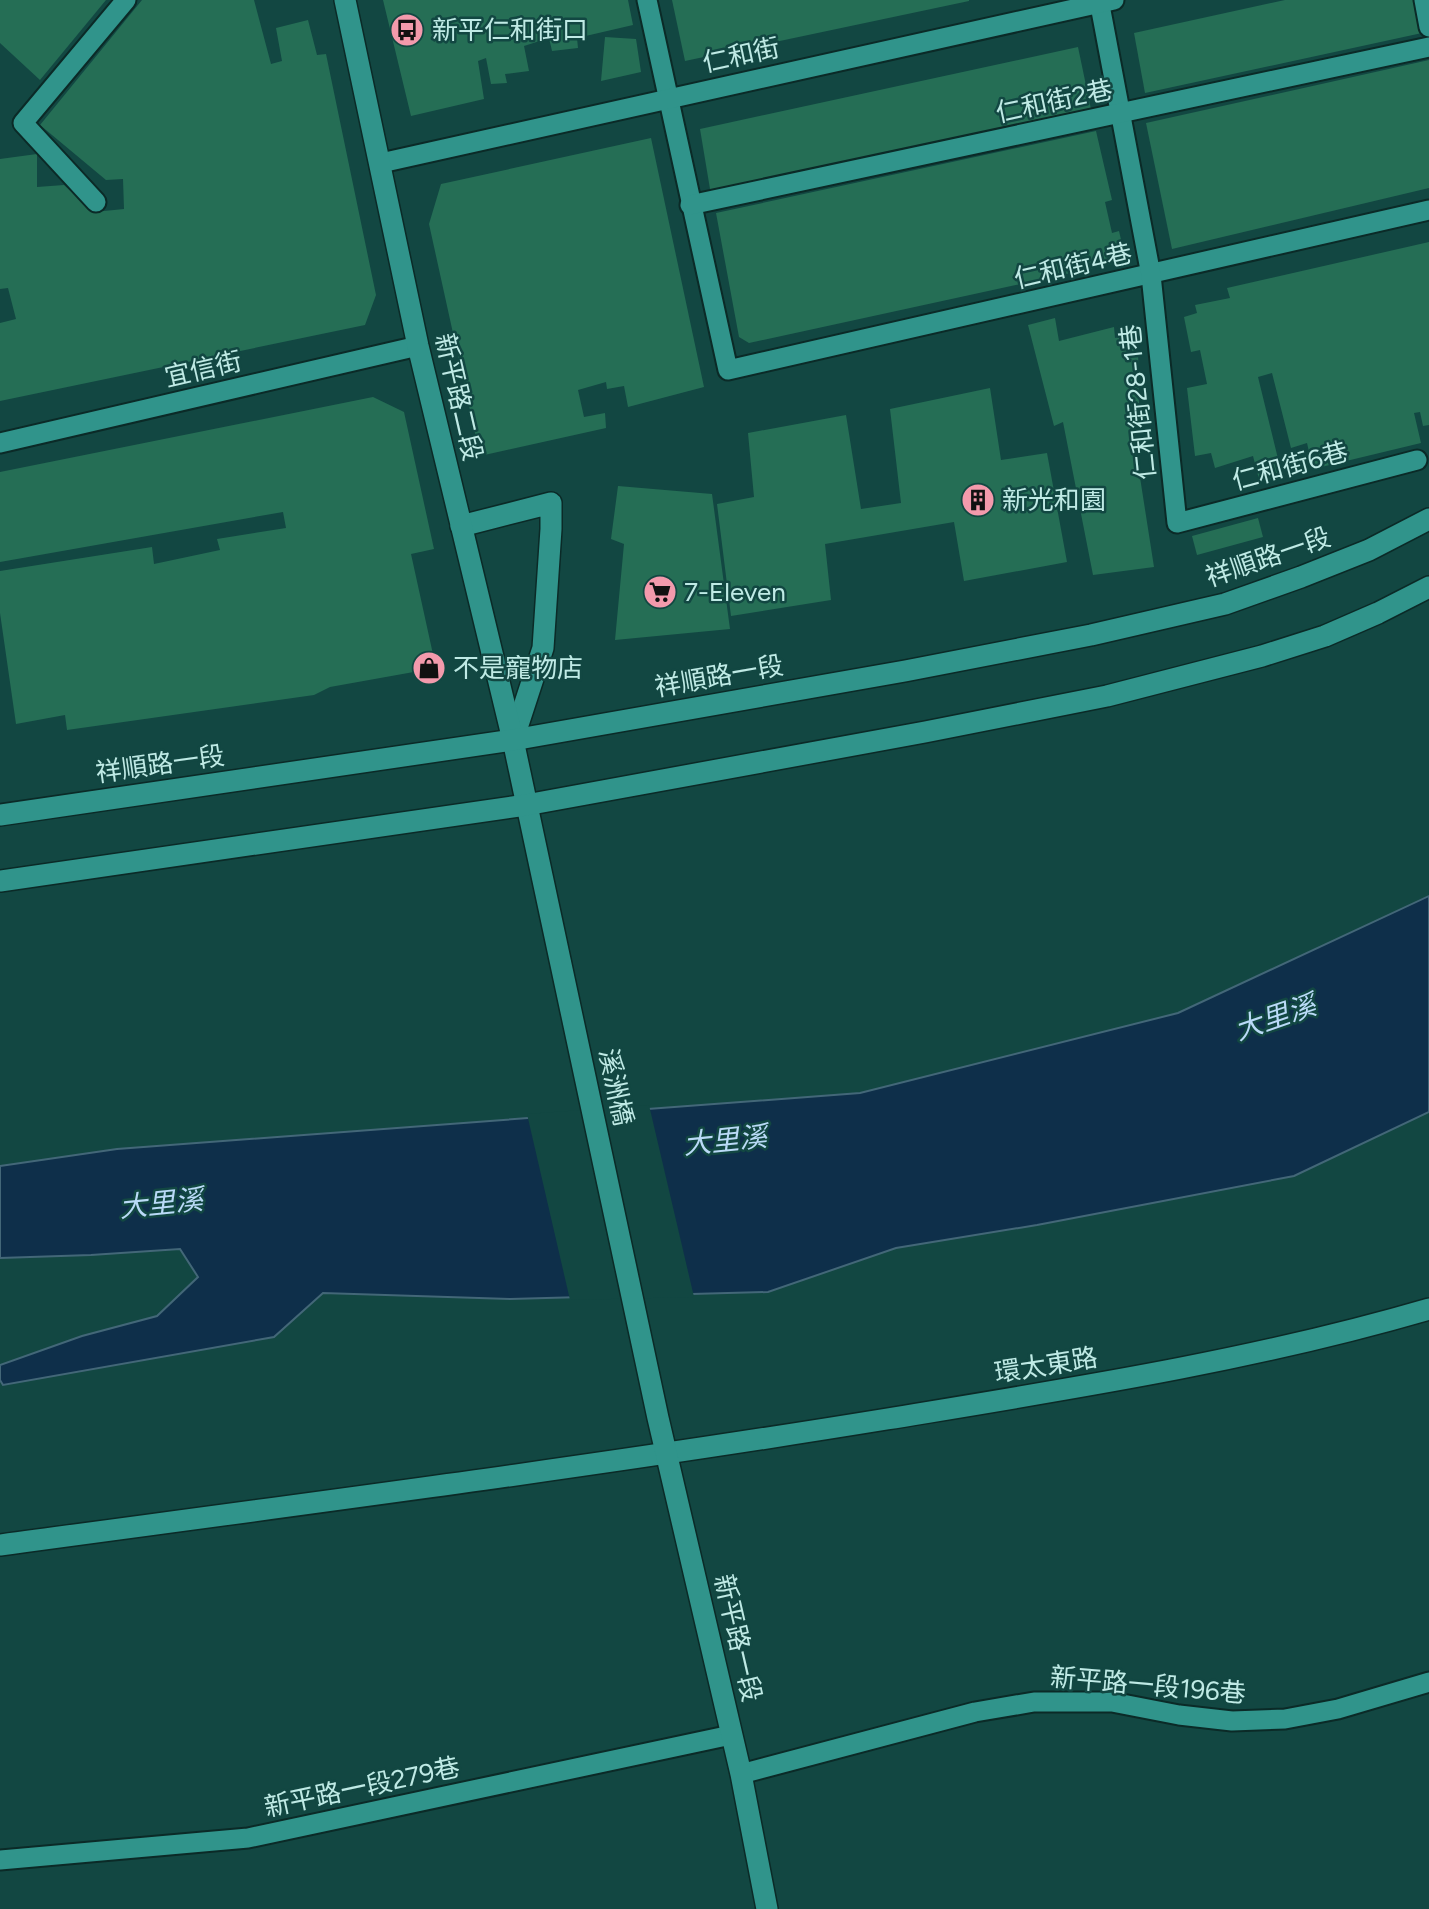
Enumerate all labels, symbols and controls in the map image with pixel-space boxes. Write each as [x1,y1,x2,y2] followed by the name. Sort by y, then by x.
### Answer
[388,11,426,49] bus stop icon: 新平仁和街口
[432,14,588,46] place label: 新平仁和街口
[700,31,782,79] street label: 仁和街
[993,73,1115,129] street label: 仁和街2巷
[1011,237,1135,295] street label: 仁和街4巷
[1114,323,1162,481] street label: 仁和街28-1巷
[429,330,489,464] street label: 新平路二段
[161,345,245,393] street label: 宜信街
[1229,435,1351,497] street label: 仁和街6巷
[959,481,997,519] building icon: 新光和園
[1002,484,1106,516] place label: 新光和園
[1201,521,1335,593] street label: 祥順路一段
[641,573,679,611] supermarket icon: 7-Eleven
[684,576,786,608] place label: 7-Eleven
[410,649,448,687] shop icon: 不是寵物店
[652,649,786,703] street label: 祥順路一段
[453,652,583,684] place label: 不是寵物店
[93,739,227,789] street label: 祥順路一段
[1230,986,1324,1047] water label: 大里溪
[592,1046,640,1128] street label: 溪洲橋
[681,1118,773,1161] water label: 大里溪
[117,1181,209,1224] water label: 大里溪
[992,1341,1100,1389] street label: 環太東路
[708,1571,768,1705] street label: 新平路一段
[1049,1661,1247,1709] street label: 新平路一段196巷
[261,1751,463,1823] street label: 新平路一段279巷

